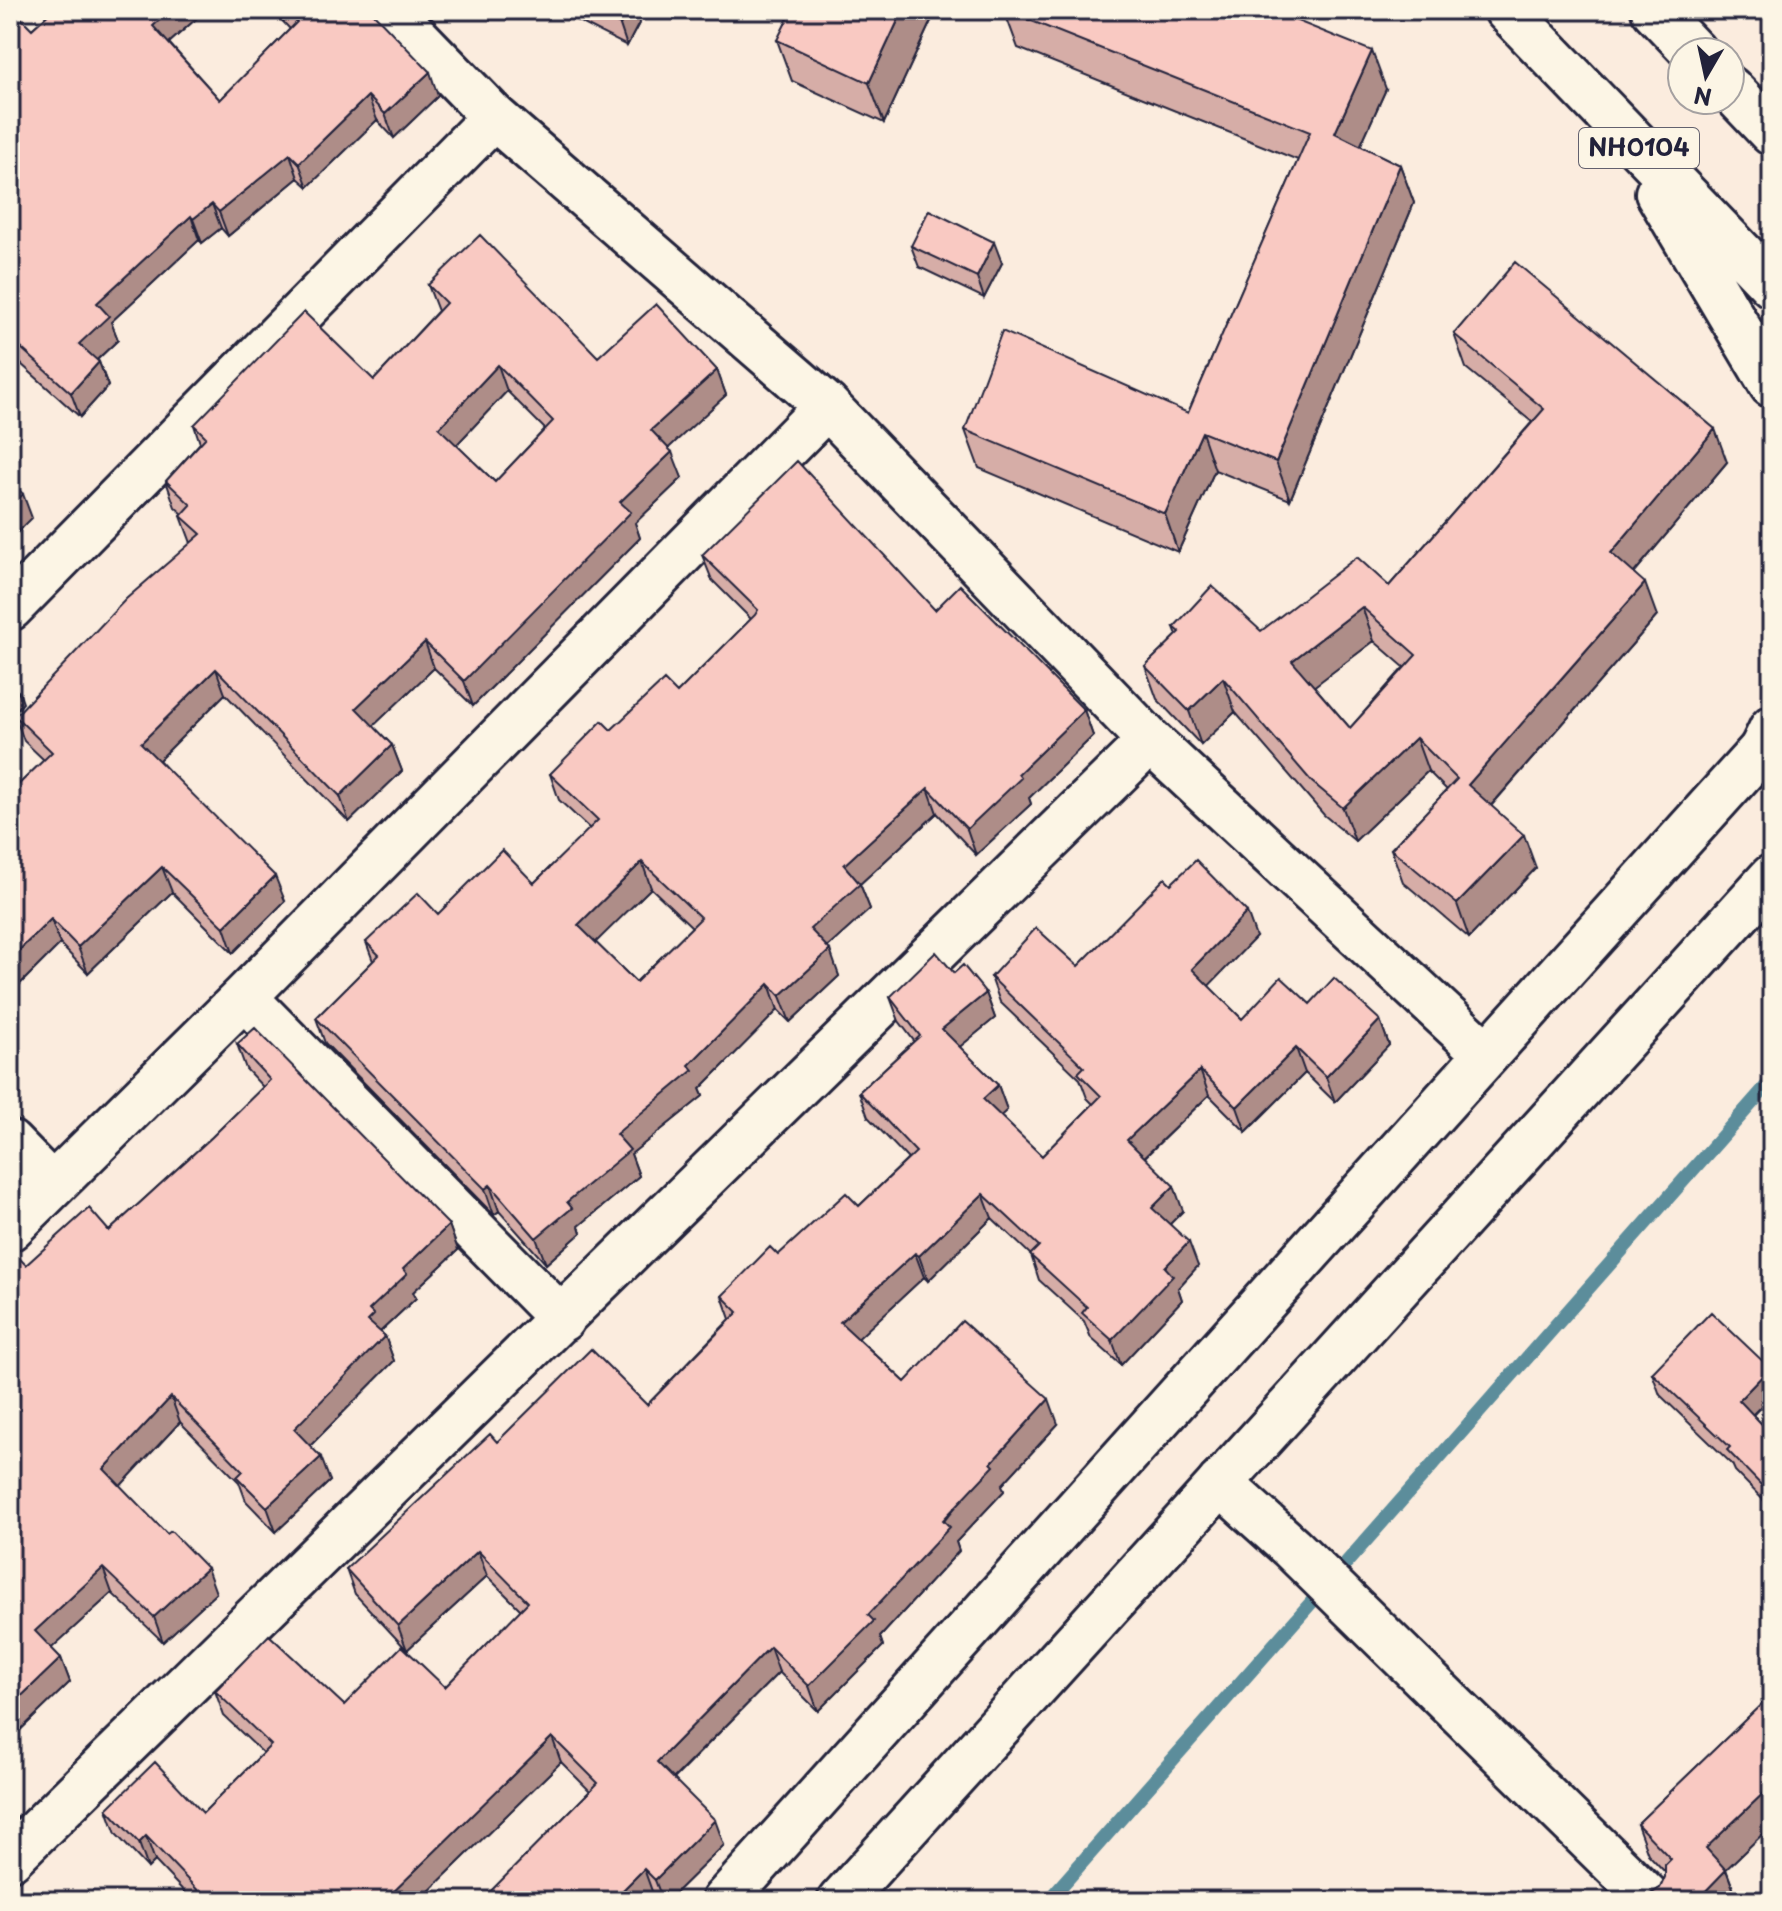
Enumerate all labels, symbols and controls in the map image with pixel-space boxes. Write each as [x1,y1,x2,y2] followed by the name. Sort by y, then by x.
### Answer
[1666,36,1746,116] north arrow
[1691,80,1714,115] text: N
[1579,128,1699,168] road number: NH0104

